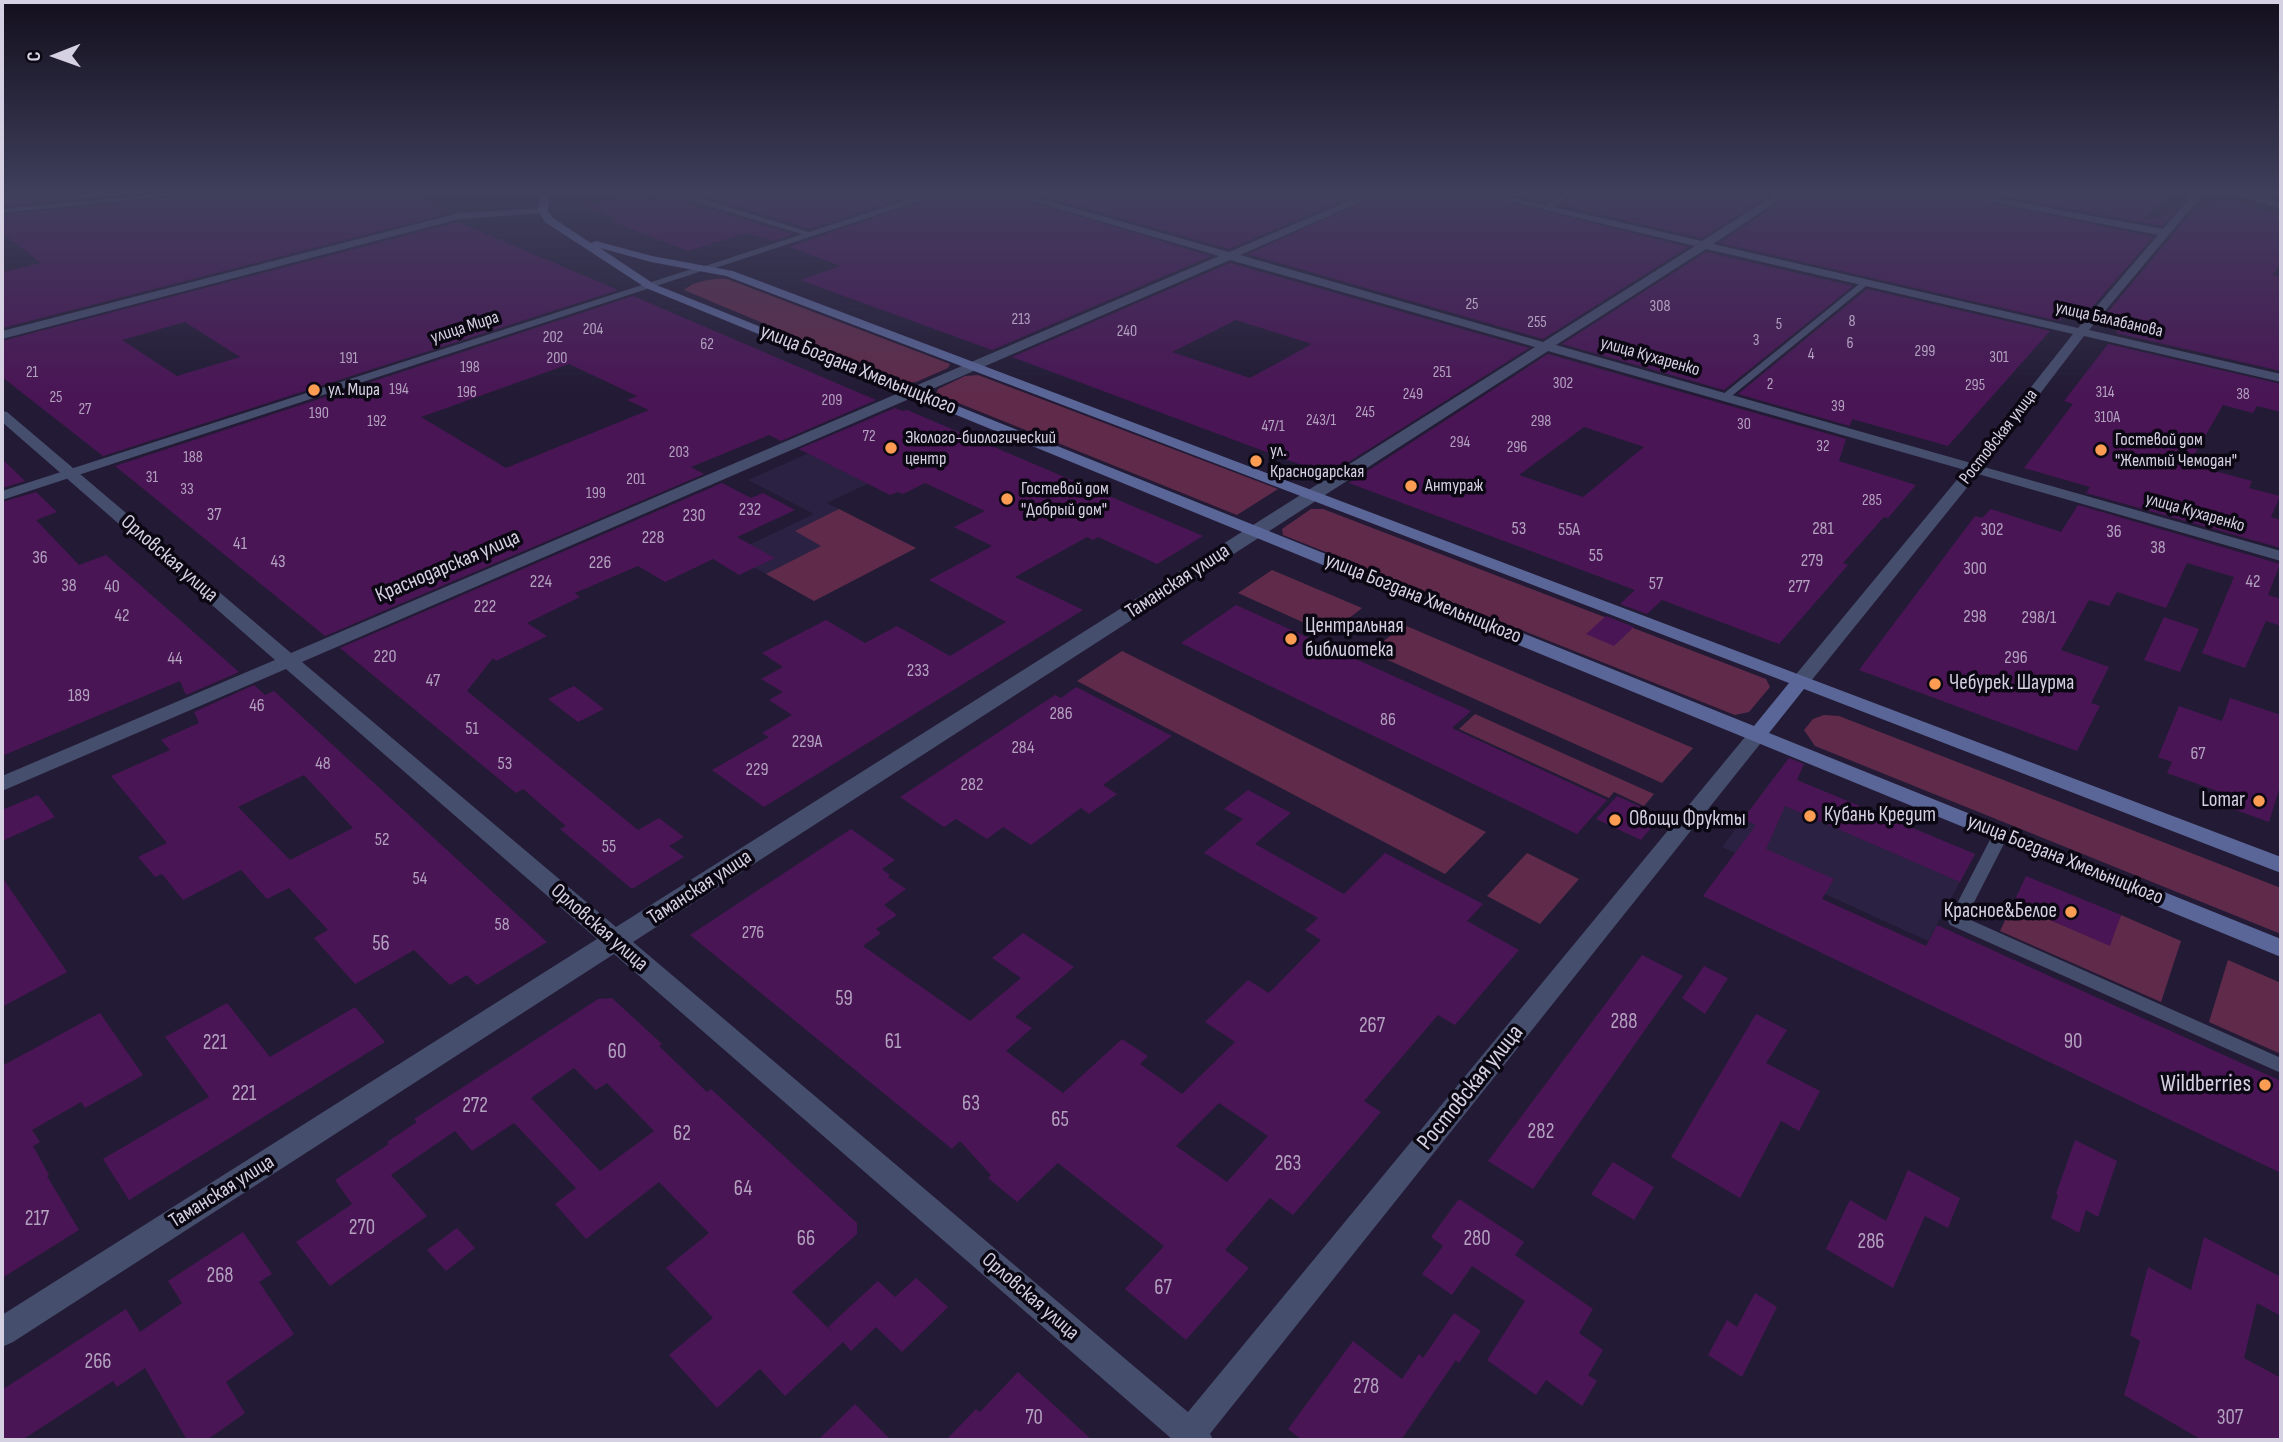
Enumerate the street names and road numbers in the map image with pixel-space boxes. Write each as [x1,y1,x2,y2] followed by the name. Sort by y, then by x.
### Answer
[2053,297,2165,343] street label: улица Балабанова
[428,307,502,349] street label: улица Мира
[756,319,960,421] street label: улица Богдана Хмельницкого
[1598,332,1702,382] street label: улица Кухаренко
[1955,385,2043,489] street label: Ростовская улица
[2143,488,2247,538] street label: улица Кухаренко
[115,510,223,608] street label: Орловская улица
[372,525,524,609] street label: Краснодарская улица
[1121,539,1235,625] street label: Таманская улица
[1321,548,1525,650] street label: улица Богдана Хмельницкого
[1963,809,2167,911] street label: улица Богдана Хмельницкого
[643,845,757,931] street label: Таманская улица
[545,879,653,977] street label: Орловская улица
[1412,1020,1530,1156] street label: Ростовская улица
[165,1150,279,1234] street label: Таманская улица
[976,1248,1084,1346] street label: Орловская улица

